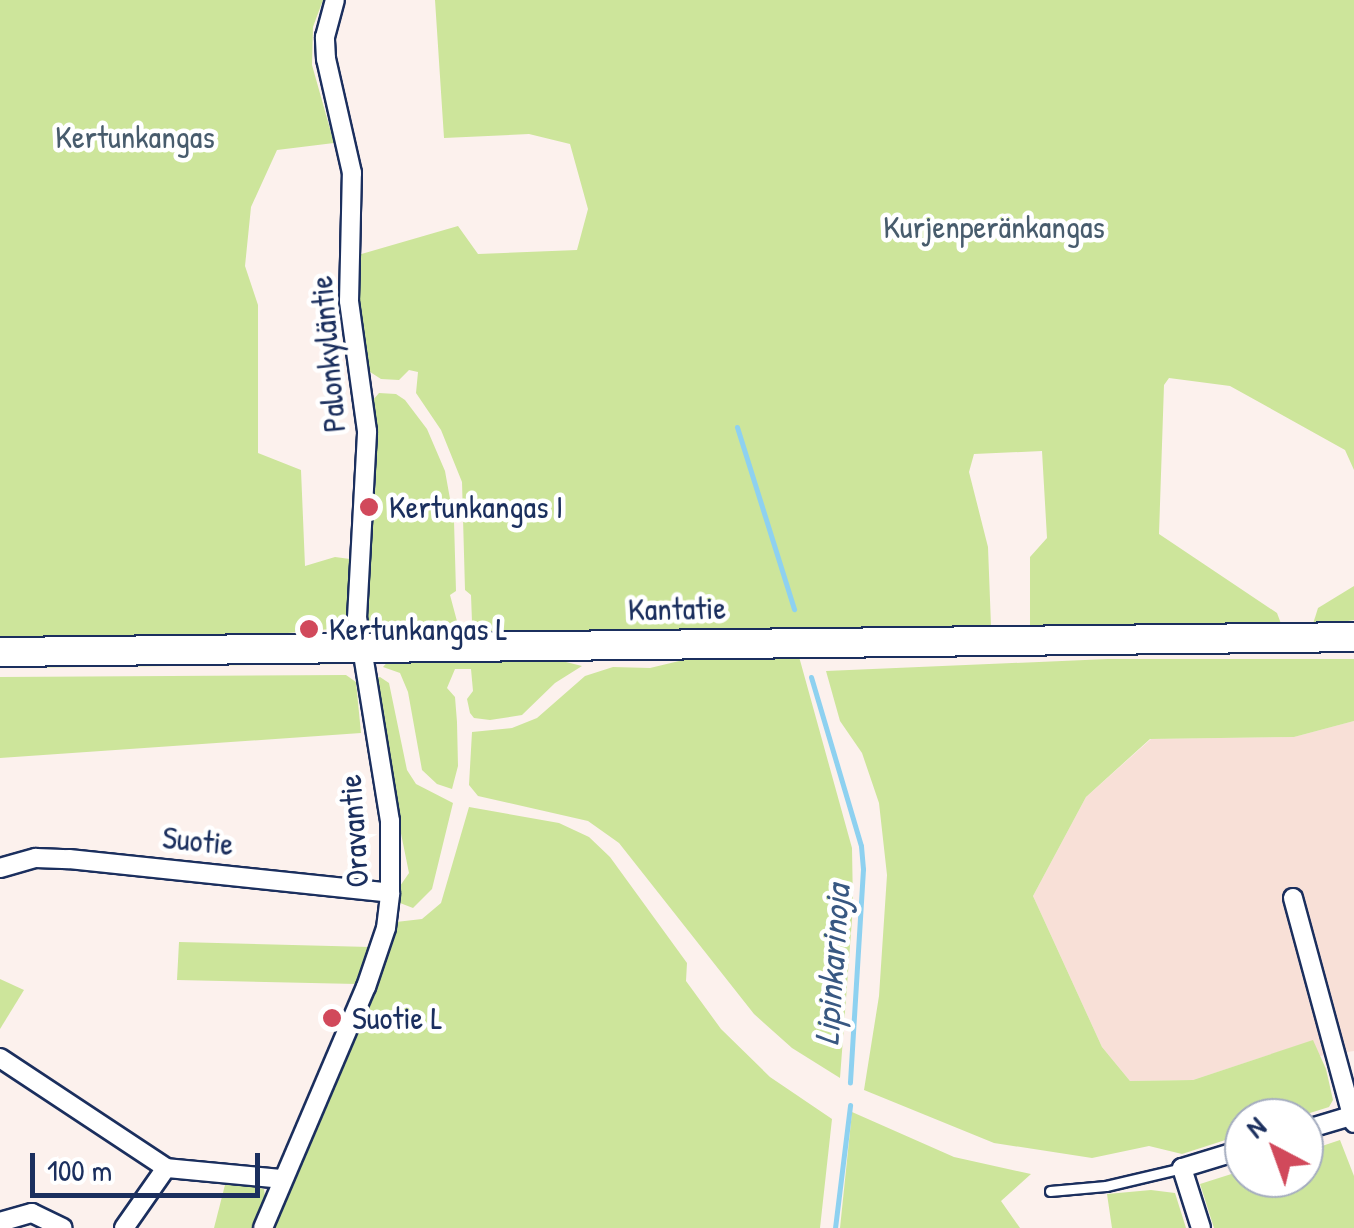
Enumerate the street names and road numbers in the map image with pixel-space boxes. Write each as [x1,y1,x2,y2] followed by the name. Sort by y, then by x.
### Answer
[302,274,354,434] street label: Palonkyläntie
[628,589,726,629] street label: Kantatie
[331,773,377,889] street label: Oravantie
[161,818,235,864] street label: Suotie

